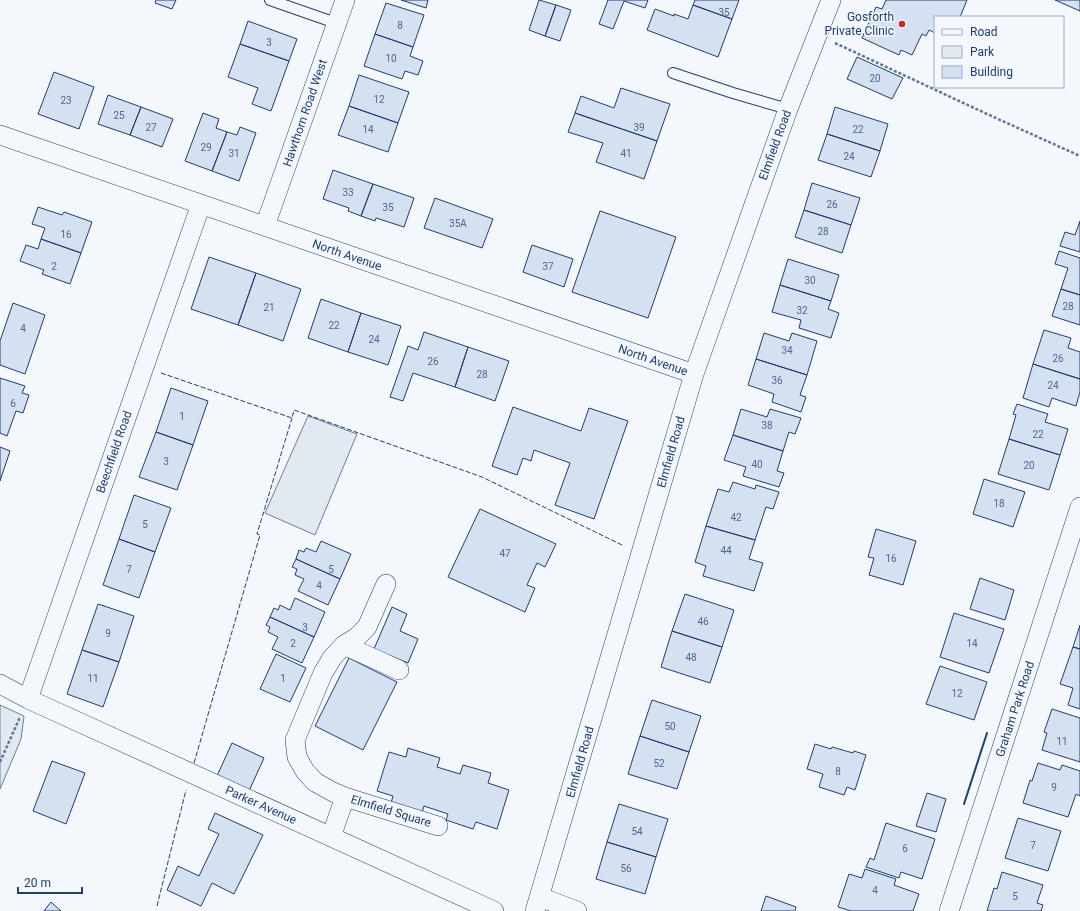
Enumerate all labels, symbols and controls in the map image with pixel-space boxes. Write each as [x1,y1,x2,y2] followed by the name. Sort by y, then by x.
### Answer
[718,7,730,18] house number: 35
[824,10,894,38] place label: Gosforth Private Clinic
[934,16,1064,88] legend
[897,19,907,29] marker: Gosforth Private Clinic
[397,20,403,31] house number: 8
[970,25,998,39] text: Road
[266,37,272,48] house number: 3
[970,45,995,59] text: Park
[385,53,397,64] house number: 10
[280,57,330,169] street label: Hawthorn Road West
[970,65,1013,79] text: Building
[869,73,881,84] house number: 20
[373,94,385,105] house number: 12
[60,95,72,106] house number: 23
[756,108,794,182] street label: Elmfield Road
[113,110,125,121] house number: 25
[145,122,157,133] house number: 27
[633,122,645,133] house number: 39
[362,124,374,135] house number: 14
[852,124,864,135] house number: 22
[200,142,212,153] house number: 29
[228,148,240,159] house number: 31
[620,148,632,159] house number: 41
[843,151,855,162] house number: 24
[342,187,354,198] house number: 33
[826,199,838,210] house number: 26
[382,202,394,213] house number: 35
[449,218,467,229] house number: 35A
[817,226,829,237] house number: 28
[60,229,72,240] house number: 16
[310,237,384,273] street label: North Avenue
[51,261,57,272] house number: 2
[542,261,554,272] house number: 37
[804,275,816,286] house number: 30
[1062,301,1074,312] house number: 28
[263,302,275,313] house number: 21
[796,305,808,316] house number: 32
[328,320,340,331] house number: 22
[20,323,26,334] house number: 4
[368,334,380,345] house number: 24
[616,342,690,378] street label: North Avenue
[781,345,793,356] house number: 34
[1052,353,1064,364] house number: 26
[427,356,439,367] house number: 26
[476,369,488,380] house number: 28
[771,375,783,386] house number: 36
[1047,380,1059,391] house number: 24
[10,398,16,409] house number: 6
[93,409,135,495] street label: Beechfield Road
[179,411,185,422] house number: 1
[654,415,688,489] street label: Elmfield Road
[761,420,773,431] house number: 38
[1032,429,1044,440] house number: 22
[163,456,169,467] house number: 3
[751,459,763,470] house number: 40
[1023,460,1035,471] house number: 20
[993,498,1005,509] house number: 18
[730,512,742,523] house number: 42
[142,519,148,530] house number: 5
[720,545,732,556] house number: 44
[499,548,511,559] house number: 47
[885,553,897,564] house number: 16
[126,564,132,575] house number: 7
[328,564,334,575] house number: 5
[316,580,322,591] house number: 4
[697,616,709,627] house number: 46
[302,622,308,633] house number: 3
[105,628,111,639] house number: 9
[290,638,296,649] house number: 2
[966,638,978,649] house number: 14
[685,652,697,663] house number: 48
[993,659,1037,759] street label: Graham Park Road
[87,673,99,684] house number: 11
[280,673,286,684] house number: 1
[951,688,963,699] house number: 12
[664,721,676,732] house number: 50
[563,725,597,799] street label: Elmfield Road
[1056,736,1068,747] house number: 11
[653,758,665,769] house number: 52
[835,766,841,777] house number: 8
[1051,782,1057,793] house number: 9
[223,783,299,827] street label: Parker Avenue
[349,792,433,830] street label: Elmfield Square
[631,826,643,837] house number: 54
[1030,840,1036,851] house number: 7
[902,843,908,854] house number: 6
[620,863,632,874] house number: 56
[18,869,82,895] scale bar
[24,876,51,890] text: 20 m
[872,885,878,896] house number: 4
[1012,891,1018,902] house number: 5

